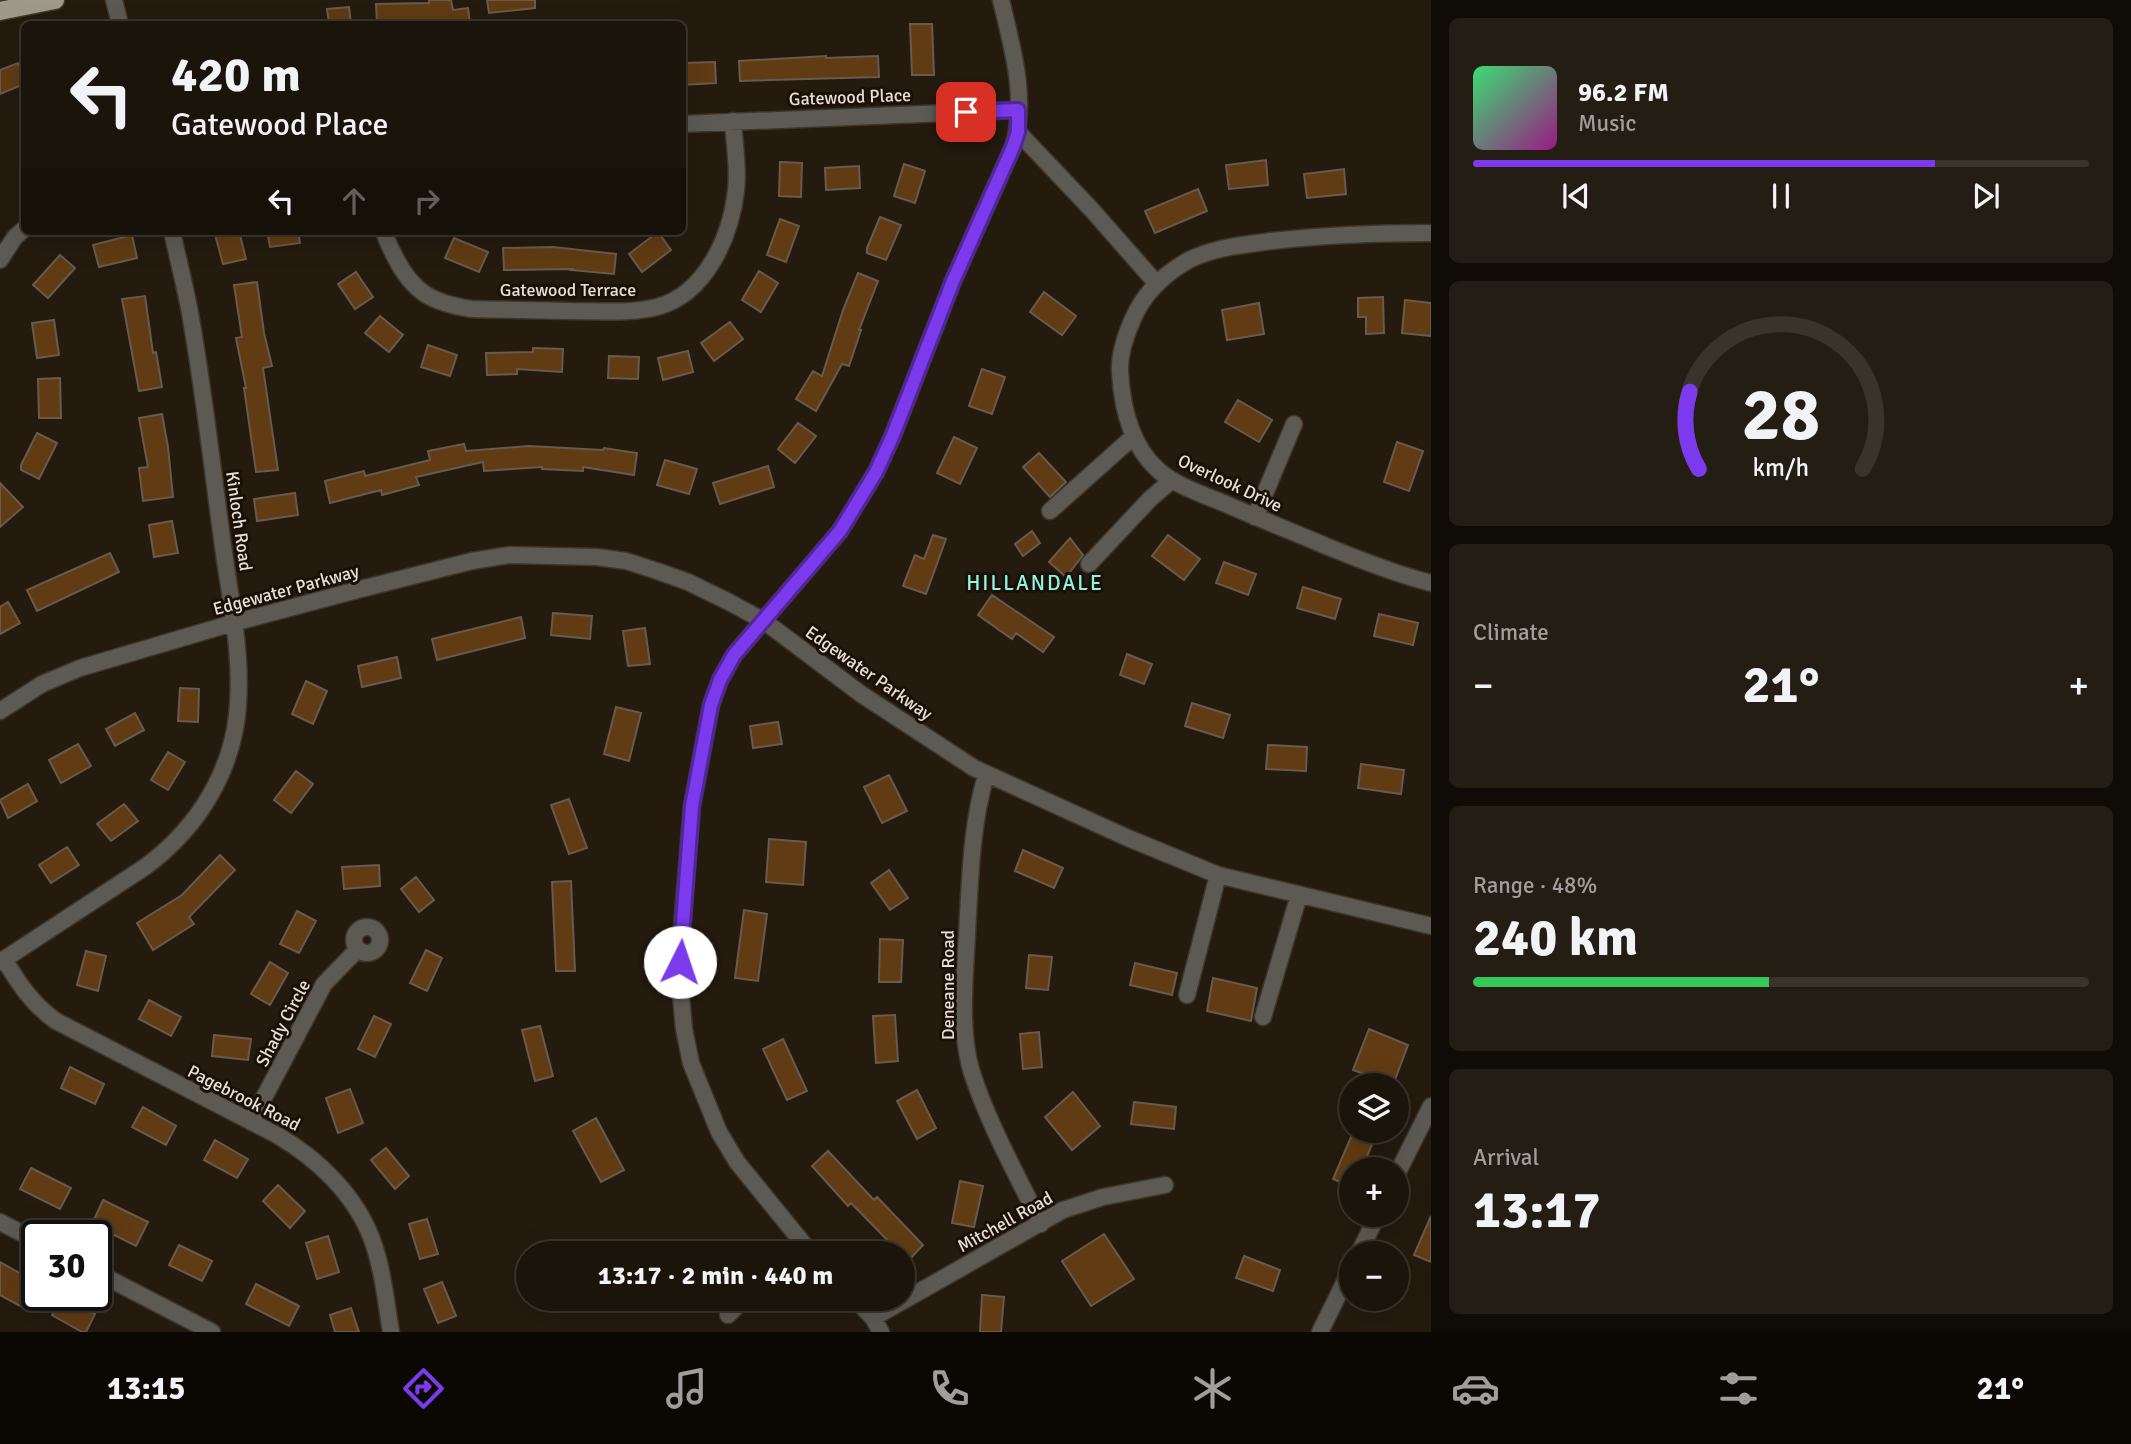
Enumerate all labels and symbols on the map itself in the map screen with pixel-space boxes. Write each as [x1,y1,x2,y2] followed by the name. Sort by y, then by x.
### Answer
[936,82,996,142] pin
[788,84,912,110] street label: Gatewood Place
[500,279,636,301] street label: Gatewood Terrace
[1174,449,1286,517] street label: Overlook Drive
[221,470,257,572] street label: Kinloch Road
[211,560,362,620] street label: Edgewater Parkway
[966,570,1104,596] district label: HILLANDALE
[801,621,937,725] street label: Edgewater Parkway
[643,925,717,999] position arrow
[937,930,959,1040] street label: Deneane Road
[251,976,315,1070] street label: Shady Circle
[184,1060,304,1136] street label: Pagebrook Road
[953,1187,1057,1257] street label: Mitchell Road
[21,1220,112,1311] speed limit sign: 30

